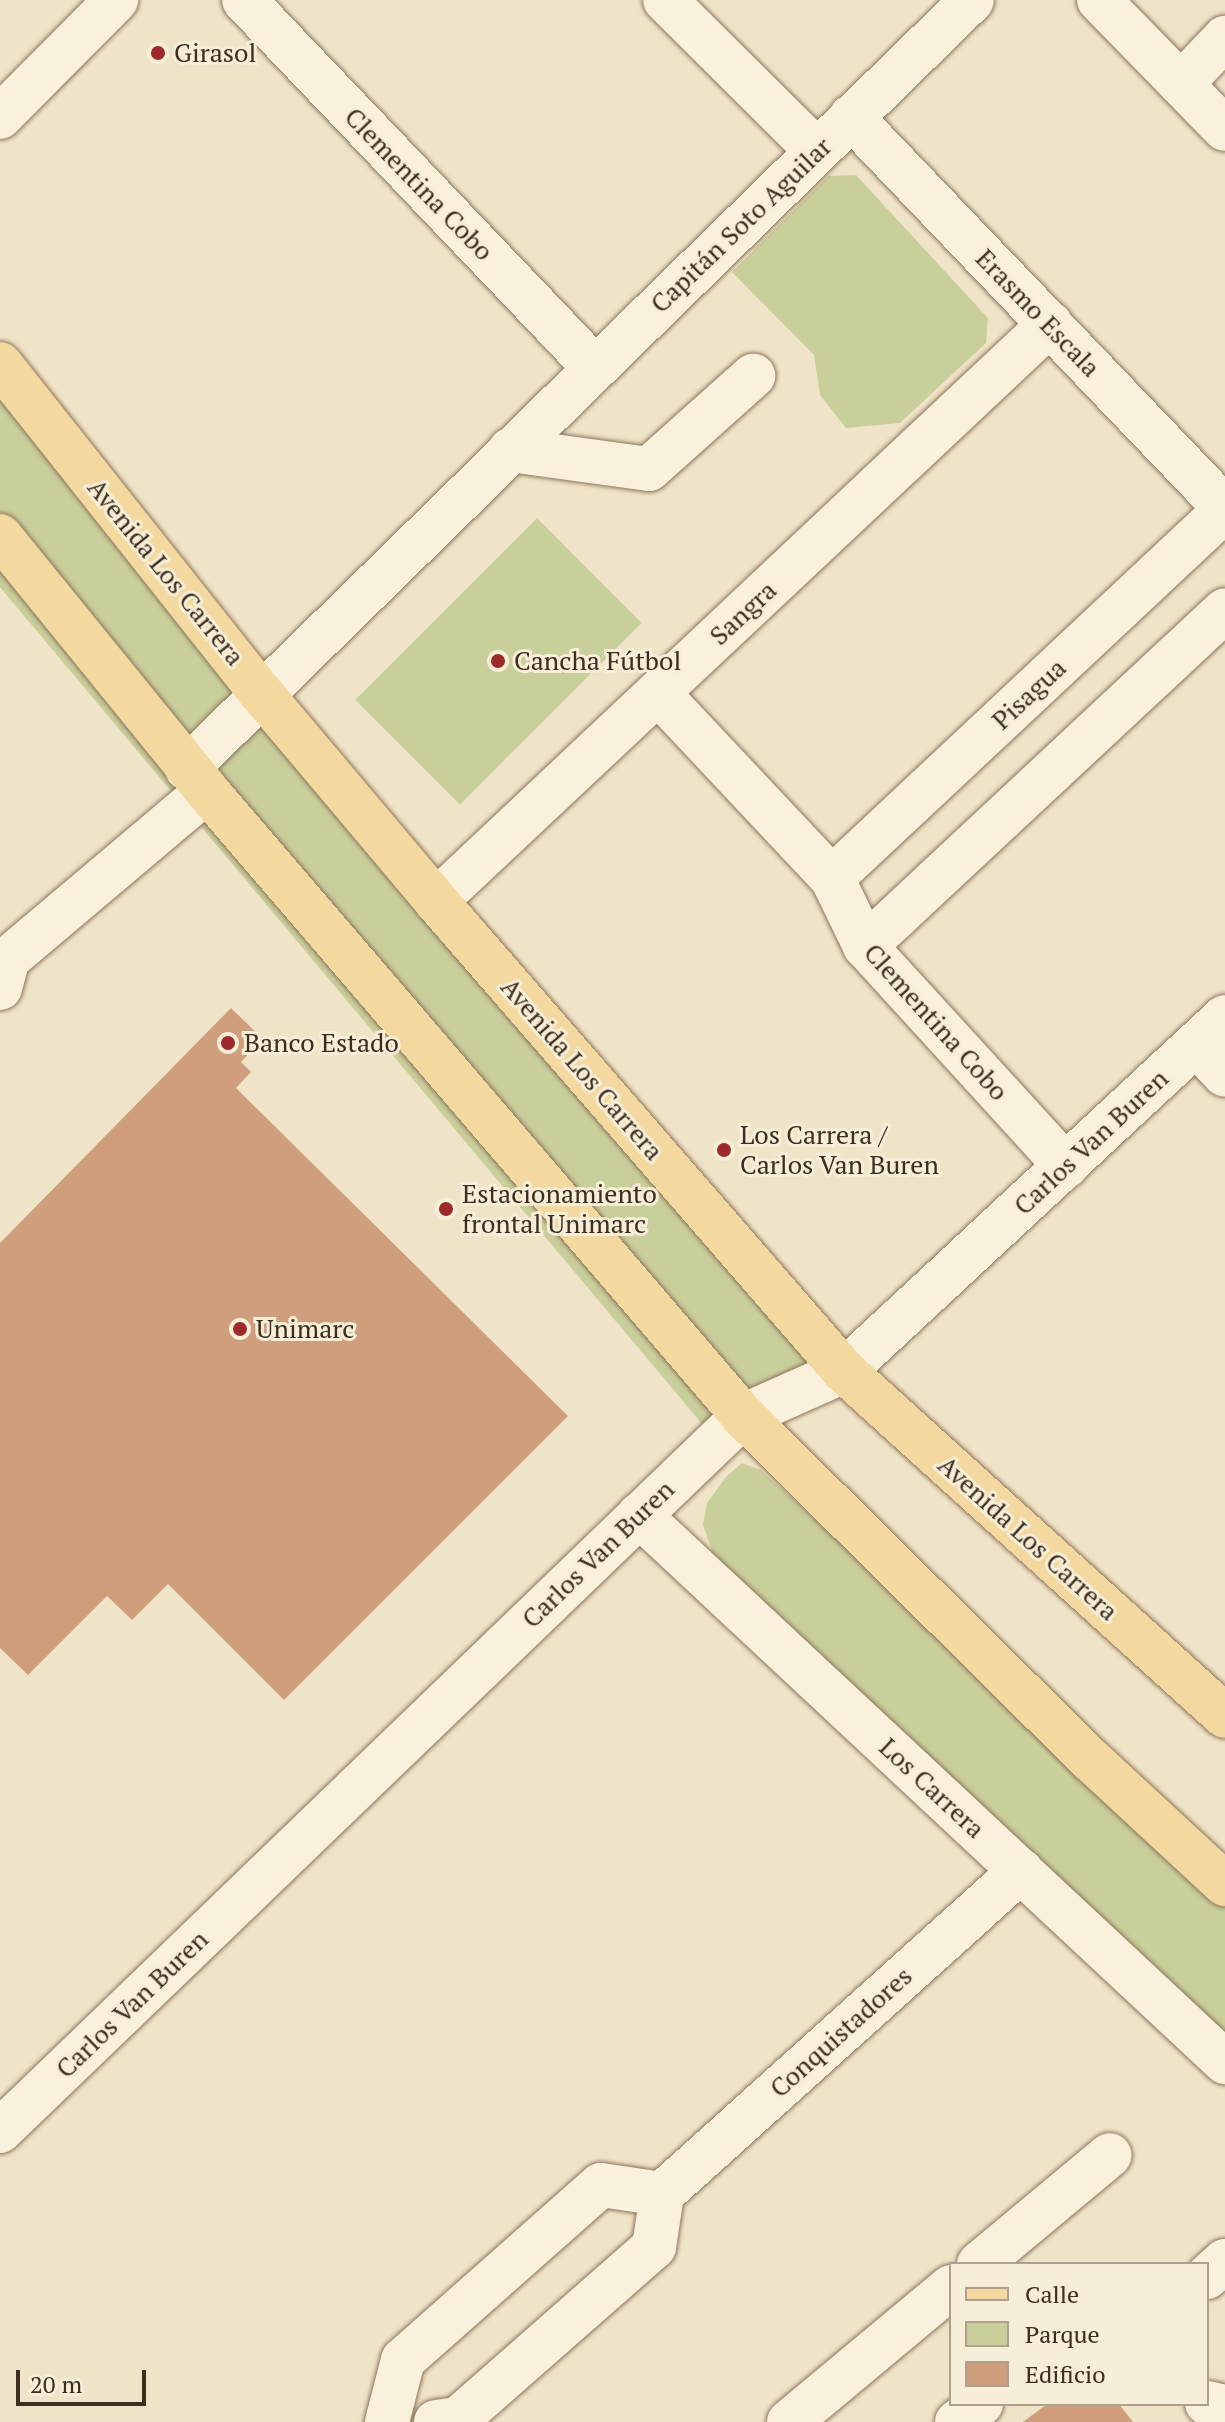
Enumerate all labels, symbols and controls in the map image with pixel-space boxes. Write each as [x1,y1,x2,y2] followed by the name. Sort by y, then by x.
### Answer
[174,37,256,69] place label: Girasol
[149,44,167,62] marker: Girasol
[338,101,500,267] street label: Clementina Cobo
[644,131,838,319] street label: Capitán Soto Aguilar
[969,243,1107,383] street label: Erasmo Escala
[81,472,251,672] street label: Avenida Los Carrera
[703,575,783,651] street label: Sangra
[514,645,681,677] place label: Cancha Fútbol
[489,652,507,670] marker: Cancha Fútbol
[986,652,1072,736] street label: Pisagua
[857,937,1015,1107] street label: Clementina Cobo
[494,972,670,1166] street label: Avenida Los Carrera
[244,1027,399,1059] place label: Banco Estado
[219,1034,237,1052] marker: Banco Estado
[1007,1063,1175,1221] street label: Carlos Van Buren
[740,1119,940,1180] place label: Los Carrera / Carlos Van Buren
[715,1141,733,1159] marker: Los Carrera / Carlos Van Buren
[462,1178,657,1240] place label: Estacionamiento frontal Unimarc
[437,1200,455,1218] marker: Estacionamiento frontal Unimarc
[256,1313,354,1345] place label: Unimarc
[231,1320,249,1338] marker: Unimarc
[932,1449,1124,1627] street label: Avenida Los Carrera
[515,1473,681,1635] street label: Carlos Van Buren
[873,1731,991,1845] street label: Los Carrera
[49,1923,215,2085] street label: Carlos Van Buren
[764,1960,918,2104] street label: Conquistadores
[949,2262,1209,2406] legend
[1025,2278,1079,2310] text: Calle
[1025,2318,1100,2350] text: Parque
[20,2354,150,2404] scale bar
[1025,2358,1106,2390] text: Edificio
[30,2368,82,2400] text: 20 m

